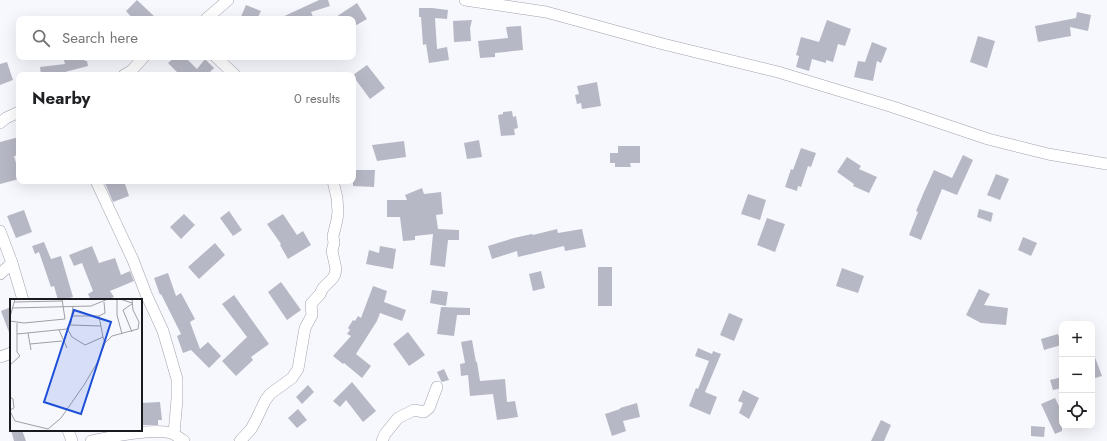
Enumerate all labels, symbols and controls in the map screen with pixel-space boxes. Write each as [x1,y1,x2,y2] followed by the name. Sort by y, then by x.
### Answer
[16,16,356,60] search box
[30,27,52,49] icon: search
[62,27,138,49] text: Search here
[32,86,90,110] text: Nearby
[294,89,340,108] text: 0 results
[10,299,142,431] inset map
[1059,321,1095,429] map controls
[1059,321,1095,357] button: +
[1059,357,1095,393] button: −
[1059,393,1095,429] button: locate

